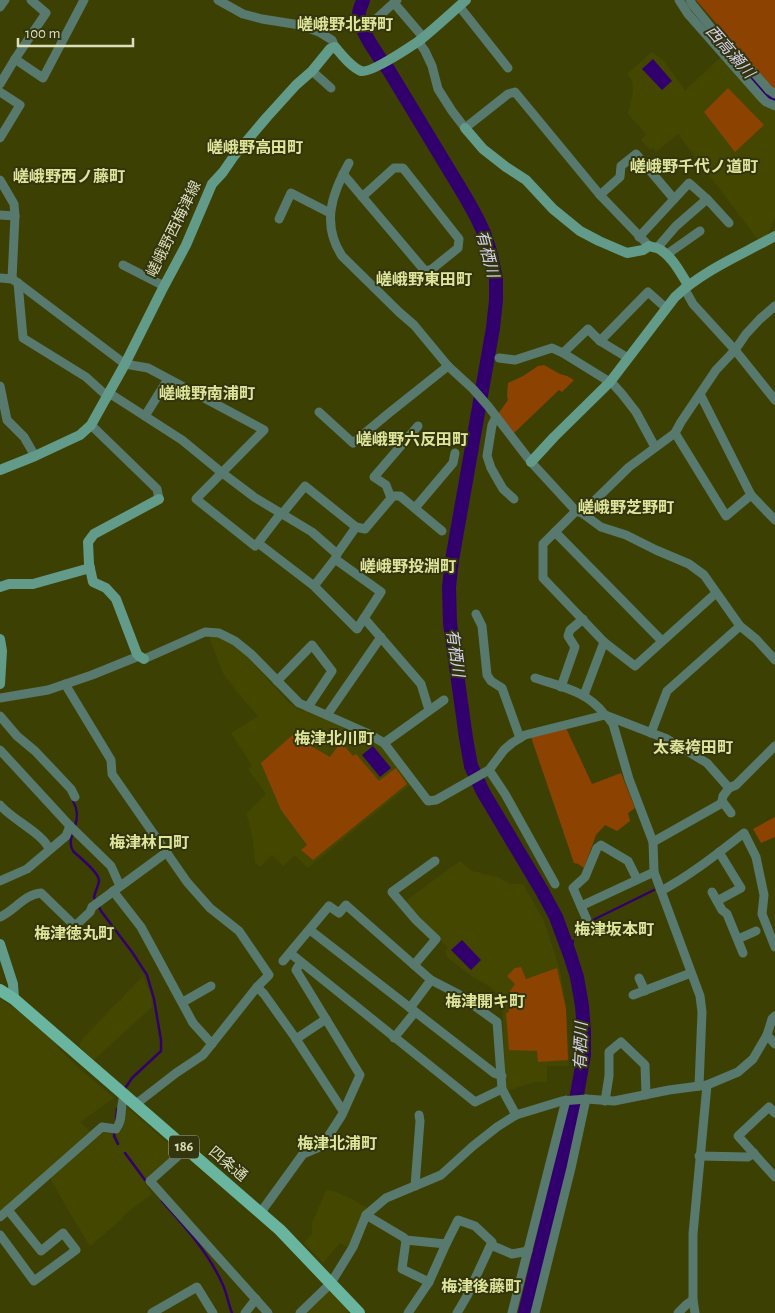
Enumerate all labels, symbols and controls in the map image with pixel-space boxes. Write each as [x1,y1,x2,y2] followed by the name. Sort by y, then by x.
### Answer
[18,15,132,47] scale bar
[297,15,393,33] district label: 嵯峨野北野町
[703,22,759,83] water label: 西高瀬川
[25,26,60,41] text: 100 m
[207,138,303,156] district label: 嵯峨野高田町
[630,157,758,175] district label: 嵯峨野千代ノ道町
[13,167,125,185] district label: 嵯峨野西ノ藤町
[142,178,204,279] street label: 嵯峨野西梅津線
[473,228,502,281] water label: 有栖川
[376,270,472,288] district label: 嵯峨野東田町
[159,384,255,402] district label: 嵯峨野南浦町
[356,430,468,448] district label: 嵯峨野六反田町
[578,498,674,516] district label: 嵯峨野芝野町
[360,557,456,575] district label: 嵯峨野投淵町
[444,628,468,680] water label: 有栖川
[294,730,374,747] district label: 梅津北川町
[653,738,733,756] district label: 太秦袴田町
[109,834,189,851] district label: 梅津林口町
[574,921,654,938] district label: 梅津坂本町
[34,925,114,942] district label: 梅津徳丸町
[445,993,525,1010] district label: 梅津開キ町
[571,1020,590,1070] water label: 有栖川
[297,1134,377,1152] district label: 梅津北浦町
[169,1136,199,1158] road number: 186
[206,1143,251,1184] street label: 四条通
[441,1278,521,1295] district label: 梅津後藤町

